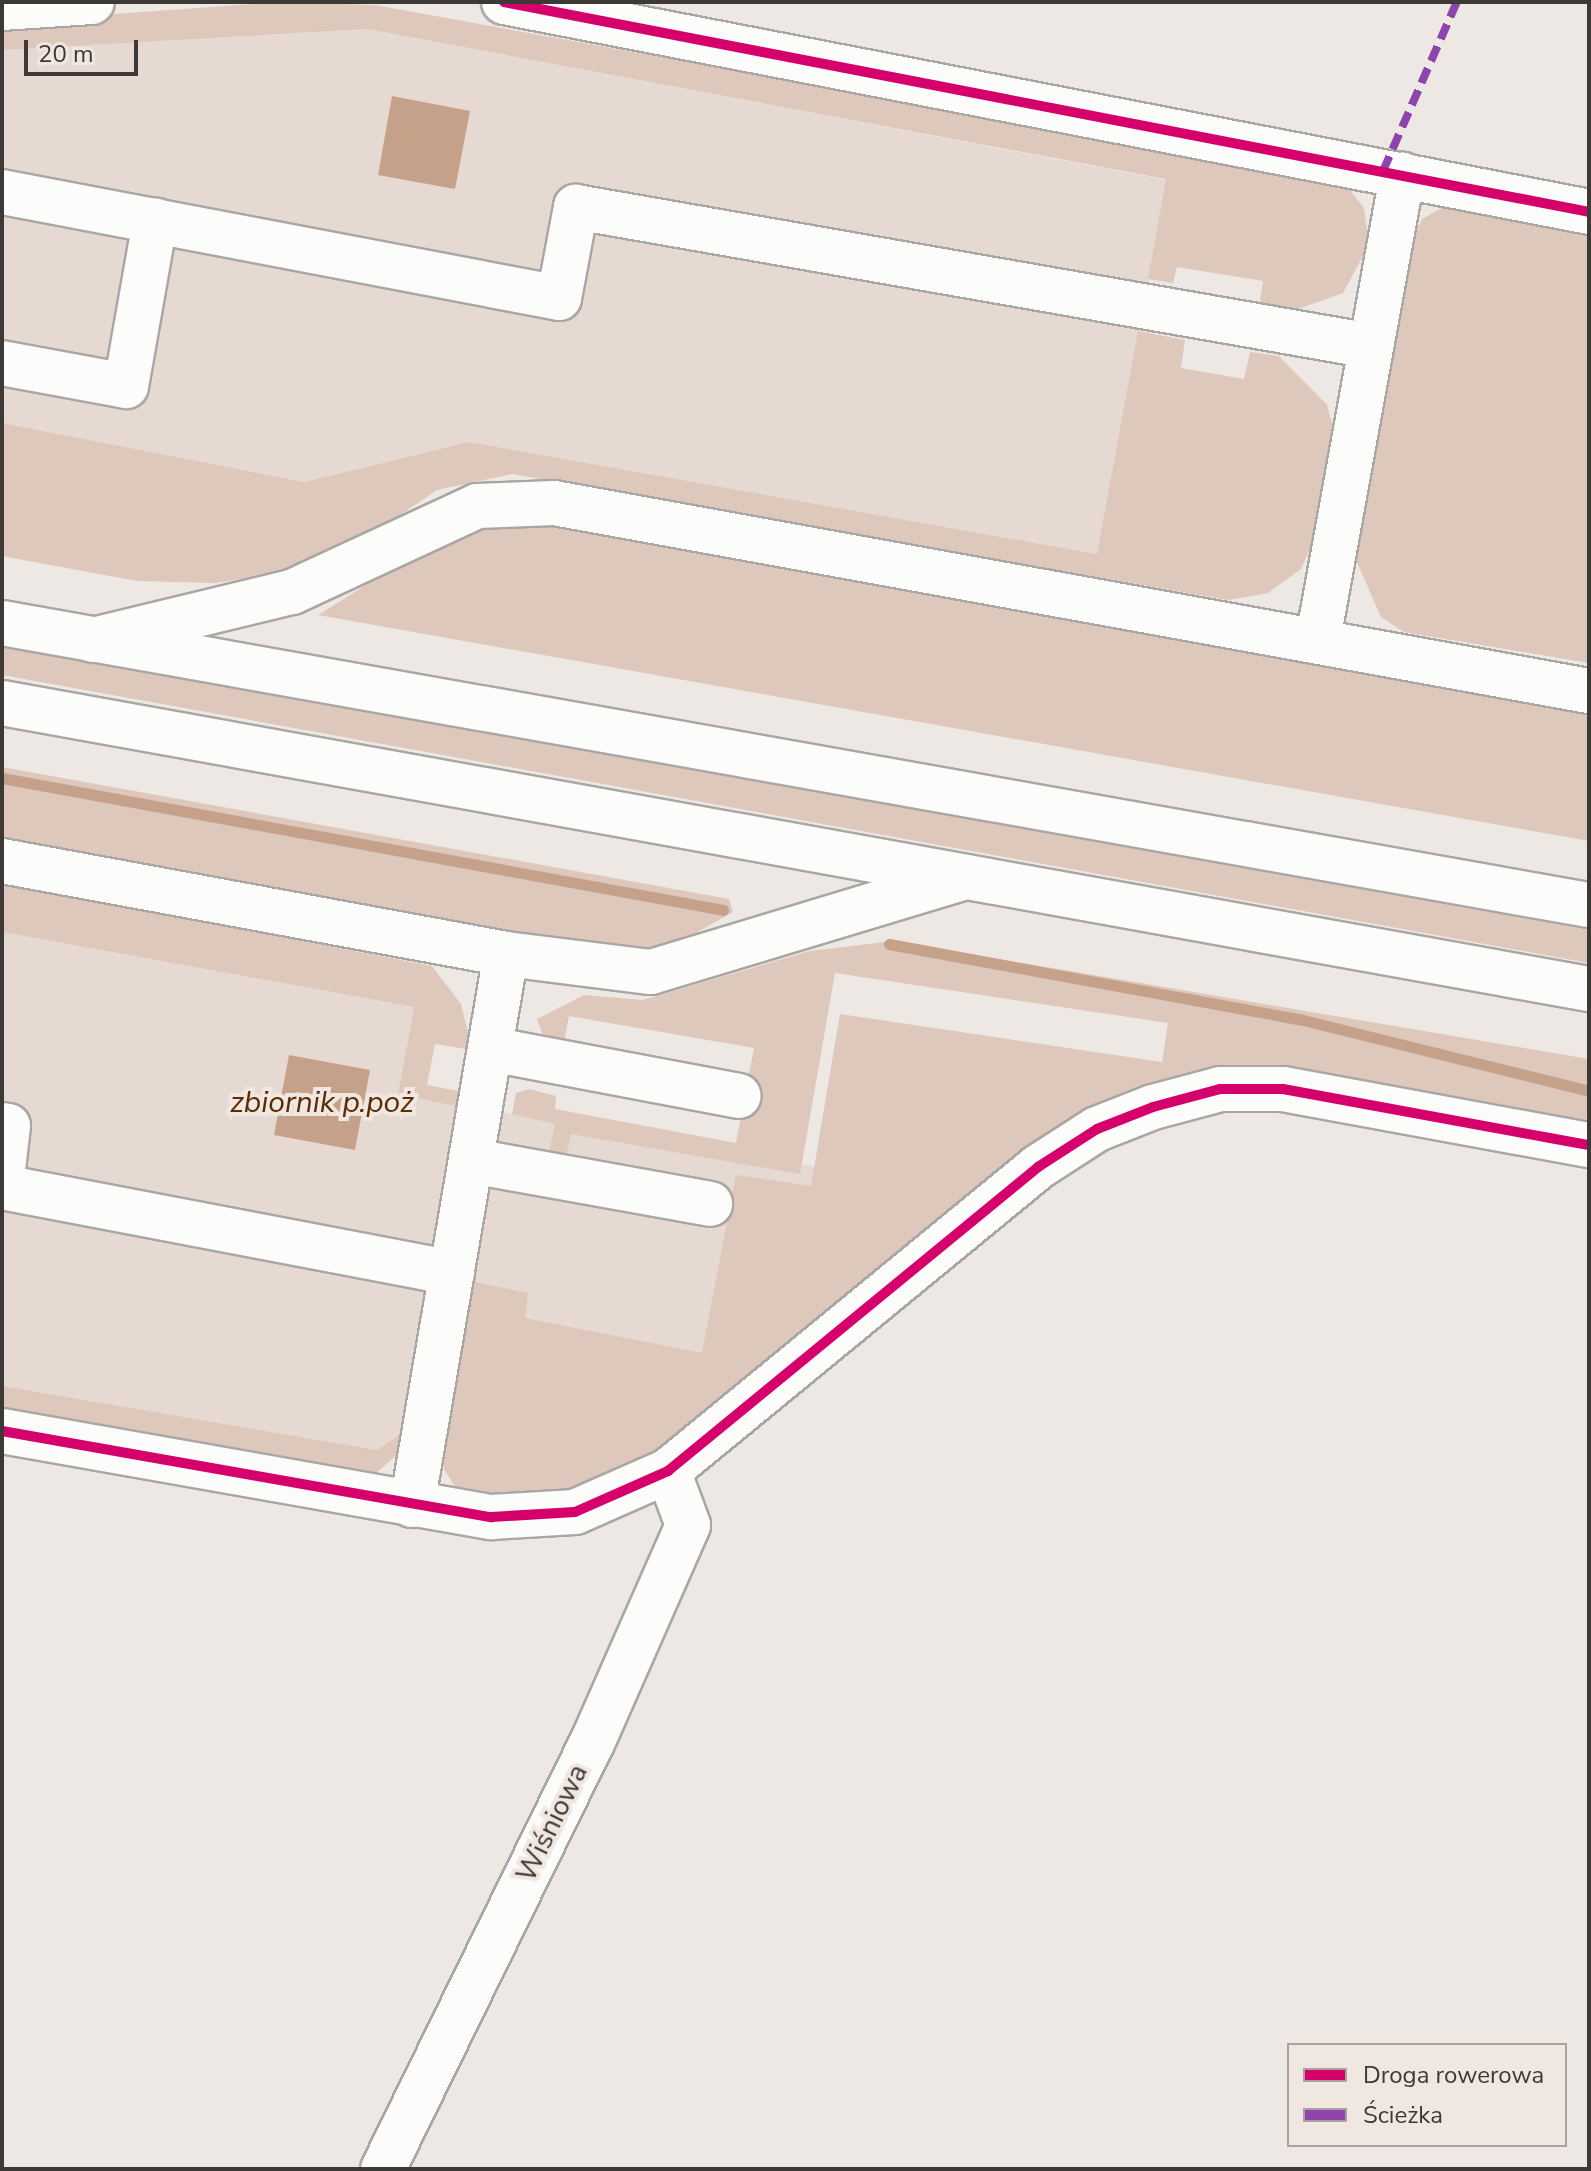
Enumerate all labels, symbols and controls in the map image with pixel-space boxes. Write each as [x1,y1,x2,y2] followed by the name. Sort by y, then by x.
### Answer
[28,24,142,74] scale bar
[38,38,94,70] text: 20 m
[230,1085,414,1121] water label: zbiornik p.poż
[509,1759,595,1887] street label: Wiśniowa
[1287,2043,1567,2147] legend
[1363,2059,1544,2091] text: Droga rowerowa
[1363,2099,1443,2131] text: Ścieżka

